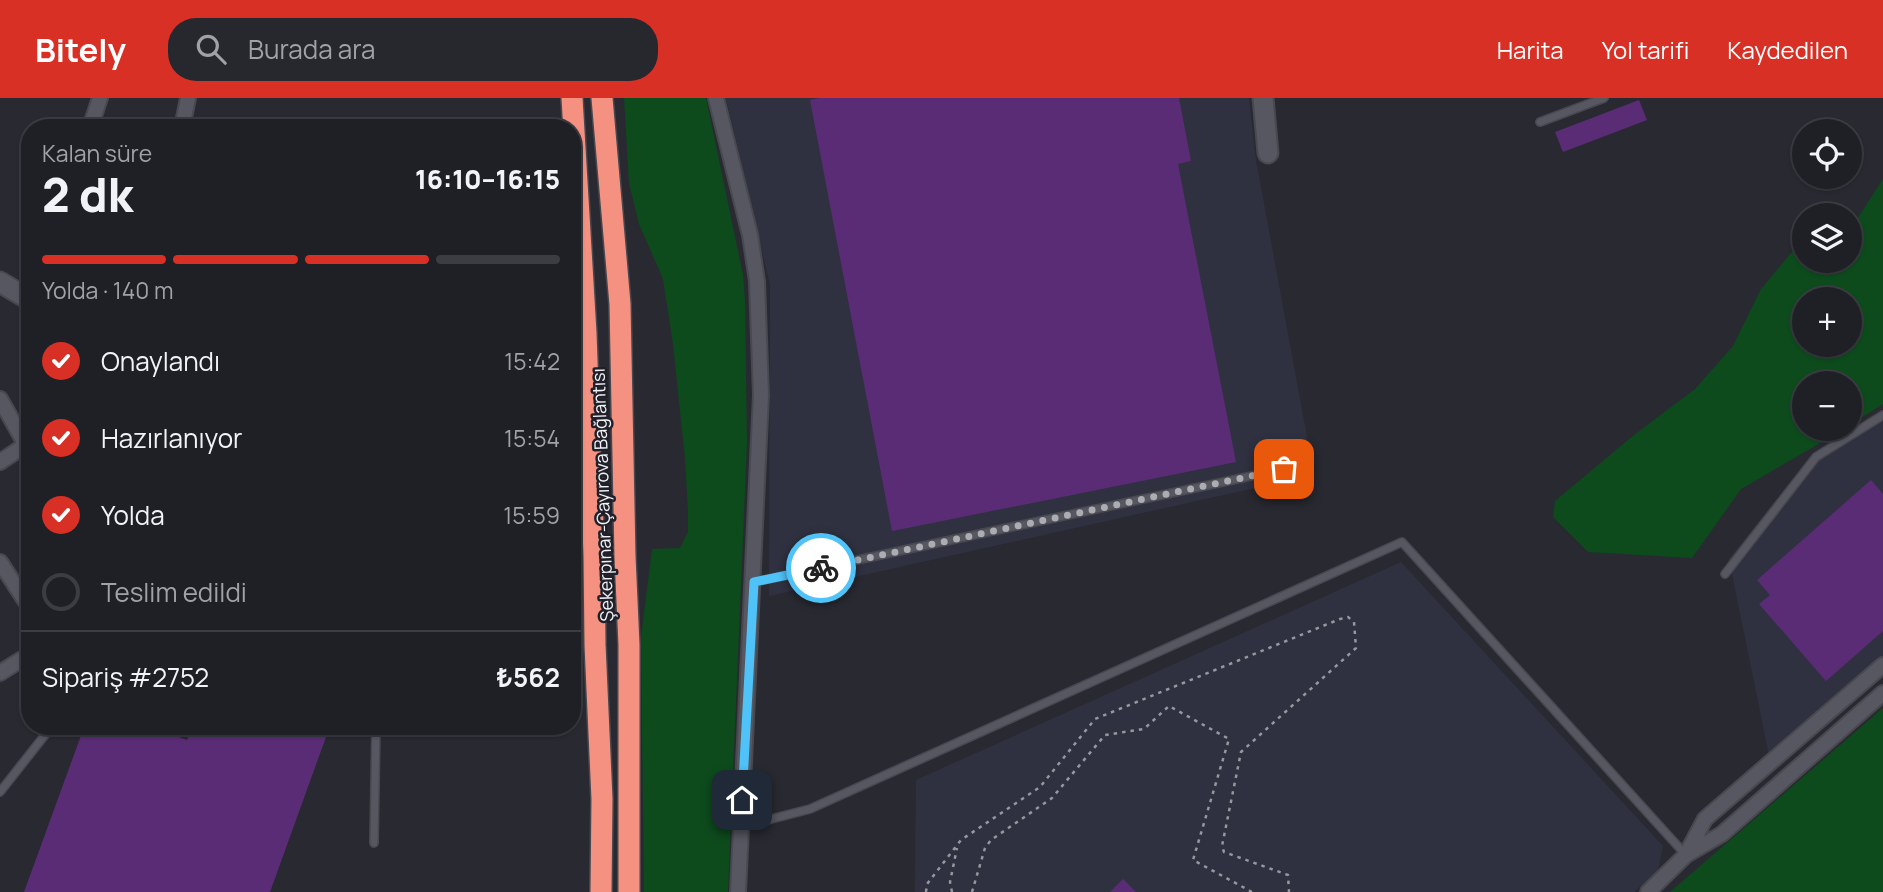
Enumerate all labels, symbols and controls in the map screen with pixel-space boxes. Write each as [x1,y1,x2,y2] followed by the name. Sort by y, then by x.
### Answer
[168,18,658,81] search box
[35,27,126,72] text: Bitely
[192,30,230,68] icon: search
[248,31,376,67] text: Burada ara
[1497,33,1564,66] text: Harita
[1602,33,1689,66] text: Yol tarifi
[1727,33,1848,66] text: Kaydedilen
[1792,119,1862,441] map controls
[1792,119,1862,189] button: locate
[42,137,152,169] text: Kalan süre
[415,161,560,197] text: 16:10–16:15
[42,163,133,226] text: 2 dk
[1792,203,1862,273] button: layers
[42,274,173,306] text: Yolda · 140 m
[1792,287,1862,357] button: +
[42,342,80,380] icon: check
[101,343,220,379] text: Onaylandı
[504,345,560,377] text: 15:42
[586,368,618,622] street label: Şekerpınar-Çayırova Bağlantısı
[1792,371,1862,441] button: −
[42,419,80,457] icon: check
[101,420,242,456] text: Hazırlanıyor
[504,422,560,454] text: 15:54
[1254,439,1314,499] pin
[1265,450,1303,488] icon: bag
[42,496,80,534] icon: check
[101,497,165,533] text: Yolda
[503,499,560,531] text: 15:59
[786,533,856,603] courier
[802,549,840,587] icon: bike
[101,574,247,610] text: Teslim edildi
[42,659,209,695] text: Sipariş #2752
[496,659,560,695] text: ₺562
[712,770,772,830] pin
[723,781,761,819] icon: home

